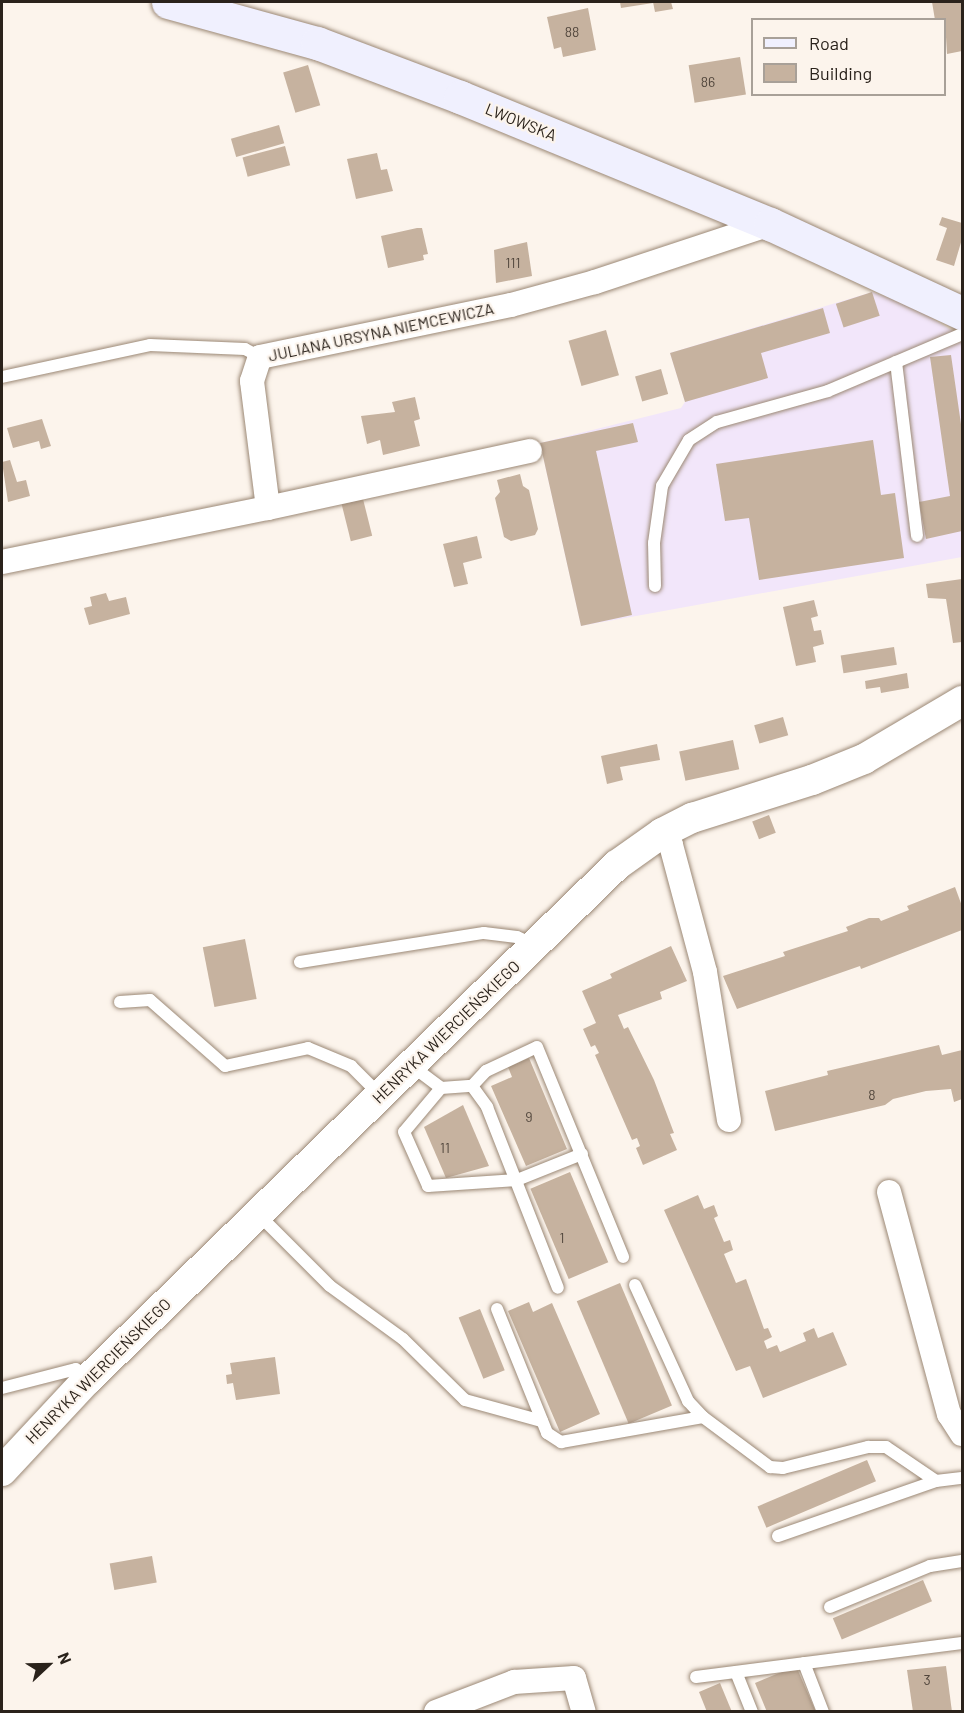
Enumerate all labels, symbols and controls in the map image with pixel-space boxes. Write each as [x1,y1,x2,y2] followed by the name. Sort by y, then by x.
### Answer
[751,18,946,96] legend
[565,24,579,40] house number: 88
[809,32,849,54] text: Road
[809,62,872,84] text: Building
[701,74,715,90] house number: 86
[482,99,560,145] street label: LWOWSKA
[506,255,520,271] house number: 111
[266,299,496,365] street label: JULIANA URSYNA NIEMCEWICZA
[368,957,524,1107] street label: HENRYKA WIERCIEŃSKIEGO
[868,1087,876,1103] house number: 8
[525,1109,533,1125] house number: 9
[440,1140,450,1156] house number: 11
[560,1230,564,1246] house number: 1
[21,1294,175,1448] street label: HENRYKA WIERCIEŃSKIEGO
[18,1635,78,1695] north arrow
[54,1650,76,1667] text: N
[923,1672,931,1688] house number: 3

